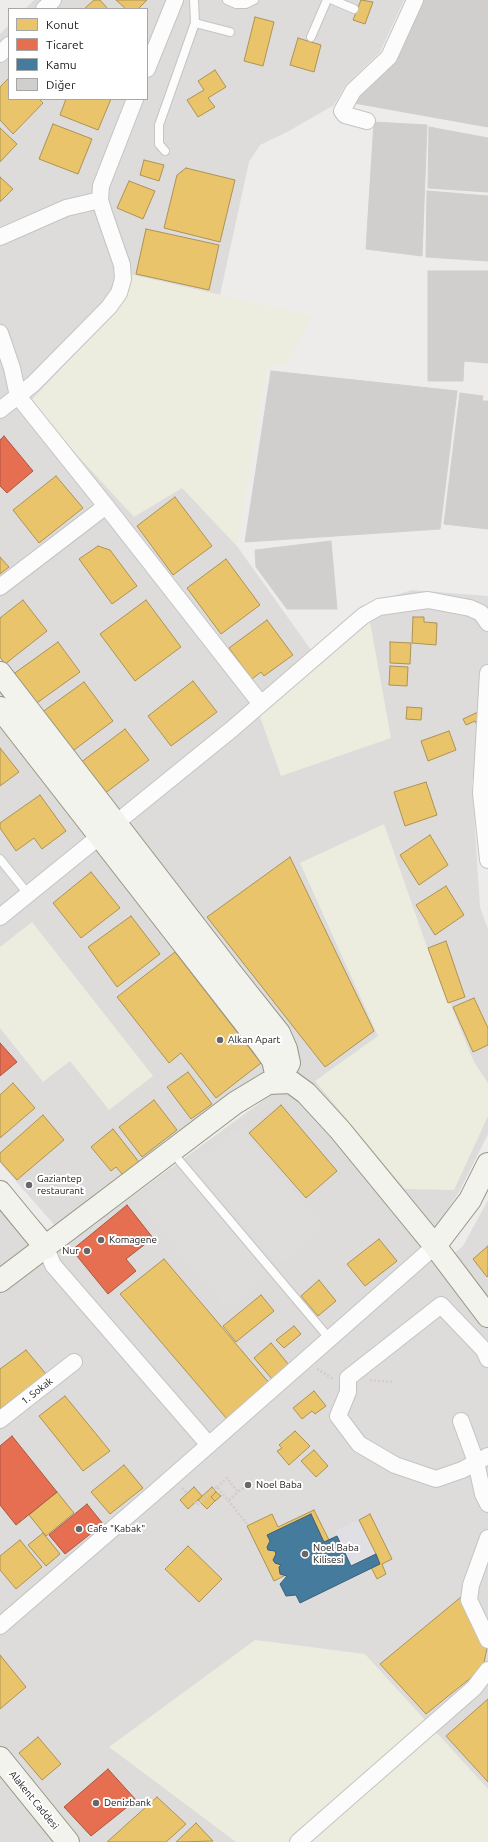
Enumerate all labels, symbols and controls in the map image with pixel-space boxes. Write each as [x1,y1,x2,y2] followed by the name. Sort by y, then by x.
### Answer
[8,8,148,100] legend
[46,18,79,31] text: Konut
[46,38,83,51] text: Ticaret
[46,58,77,71] text: Kamu
[46,78,75,91] text: Diğer
[228,1034,281,1046] place label: Alkan Apart
[215,1035,225,1045] marker: Alkan Apart
[37,1173,84,1196] place label: Gaziantep restaurant
[24,1180,34,1190] marker: Gaziantep restaurant
[109,1234,157,1246] place label: Komagene
[96,1235,106,1245] marker: Komagene
[62,1245,79,1257] place label: Nur
[82,1246,92,1256] marker: Nur
[19,1375,55,1407] street label: 1. Sokak
[256,1479,302,1491] place label: Noel Baba
[243,1480,253,1490] marker: Noel Baba
[87,1523,145,1535] place label: Cafe "Kabak"
[74,1524,84,1534] marker: Cafe "Kabak"
[313,1542,359,1566] place label: Noel Baba Kilisesi
[300,1549,310,1559] marker: Noel Baba Kilisesi
[7,1768,61,1832] street label: Alakent Caddesi
[104,1797,151,1809] place label: Denizbank
[91,1798,101,1808] marker: Denizbank

